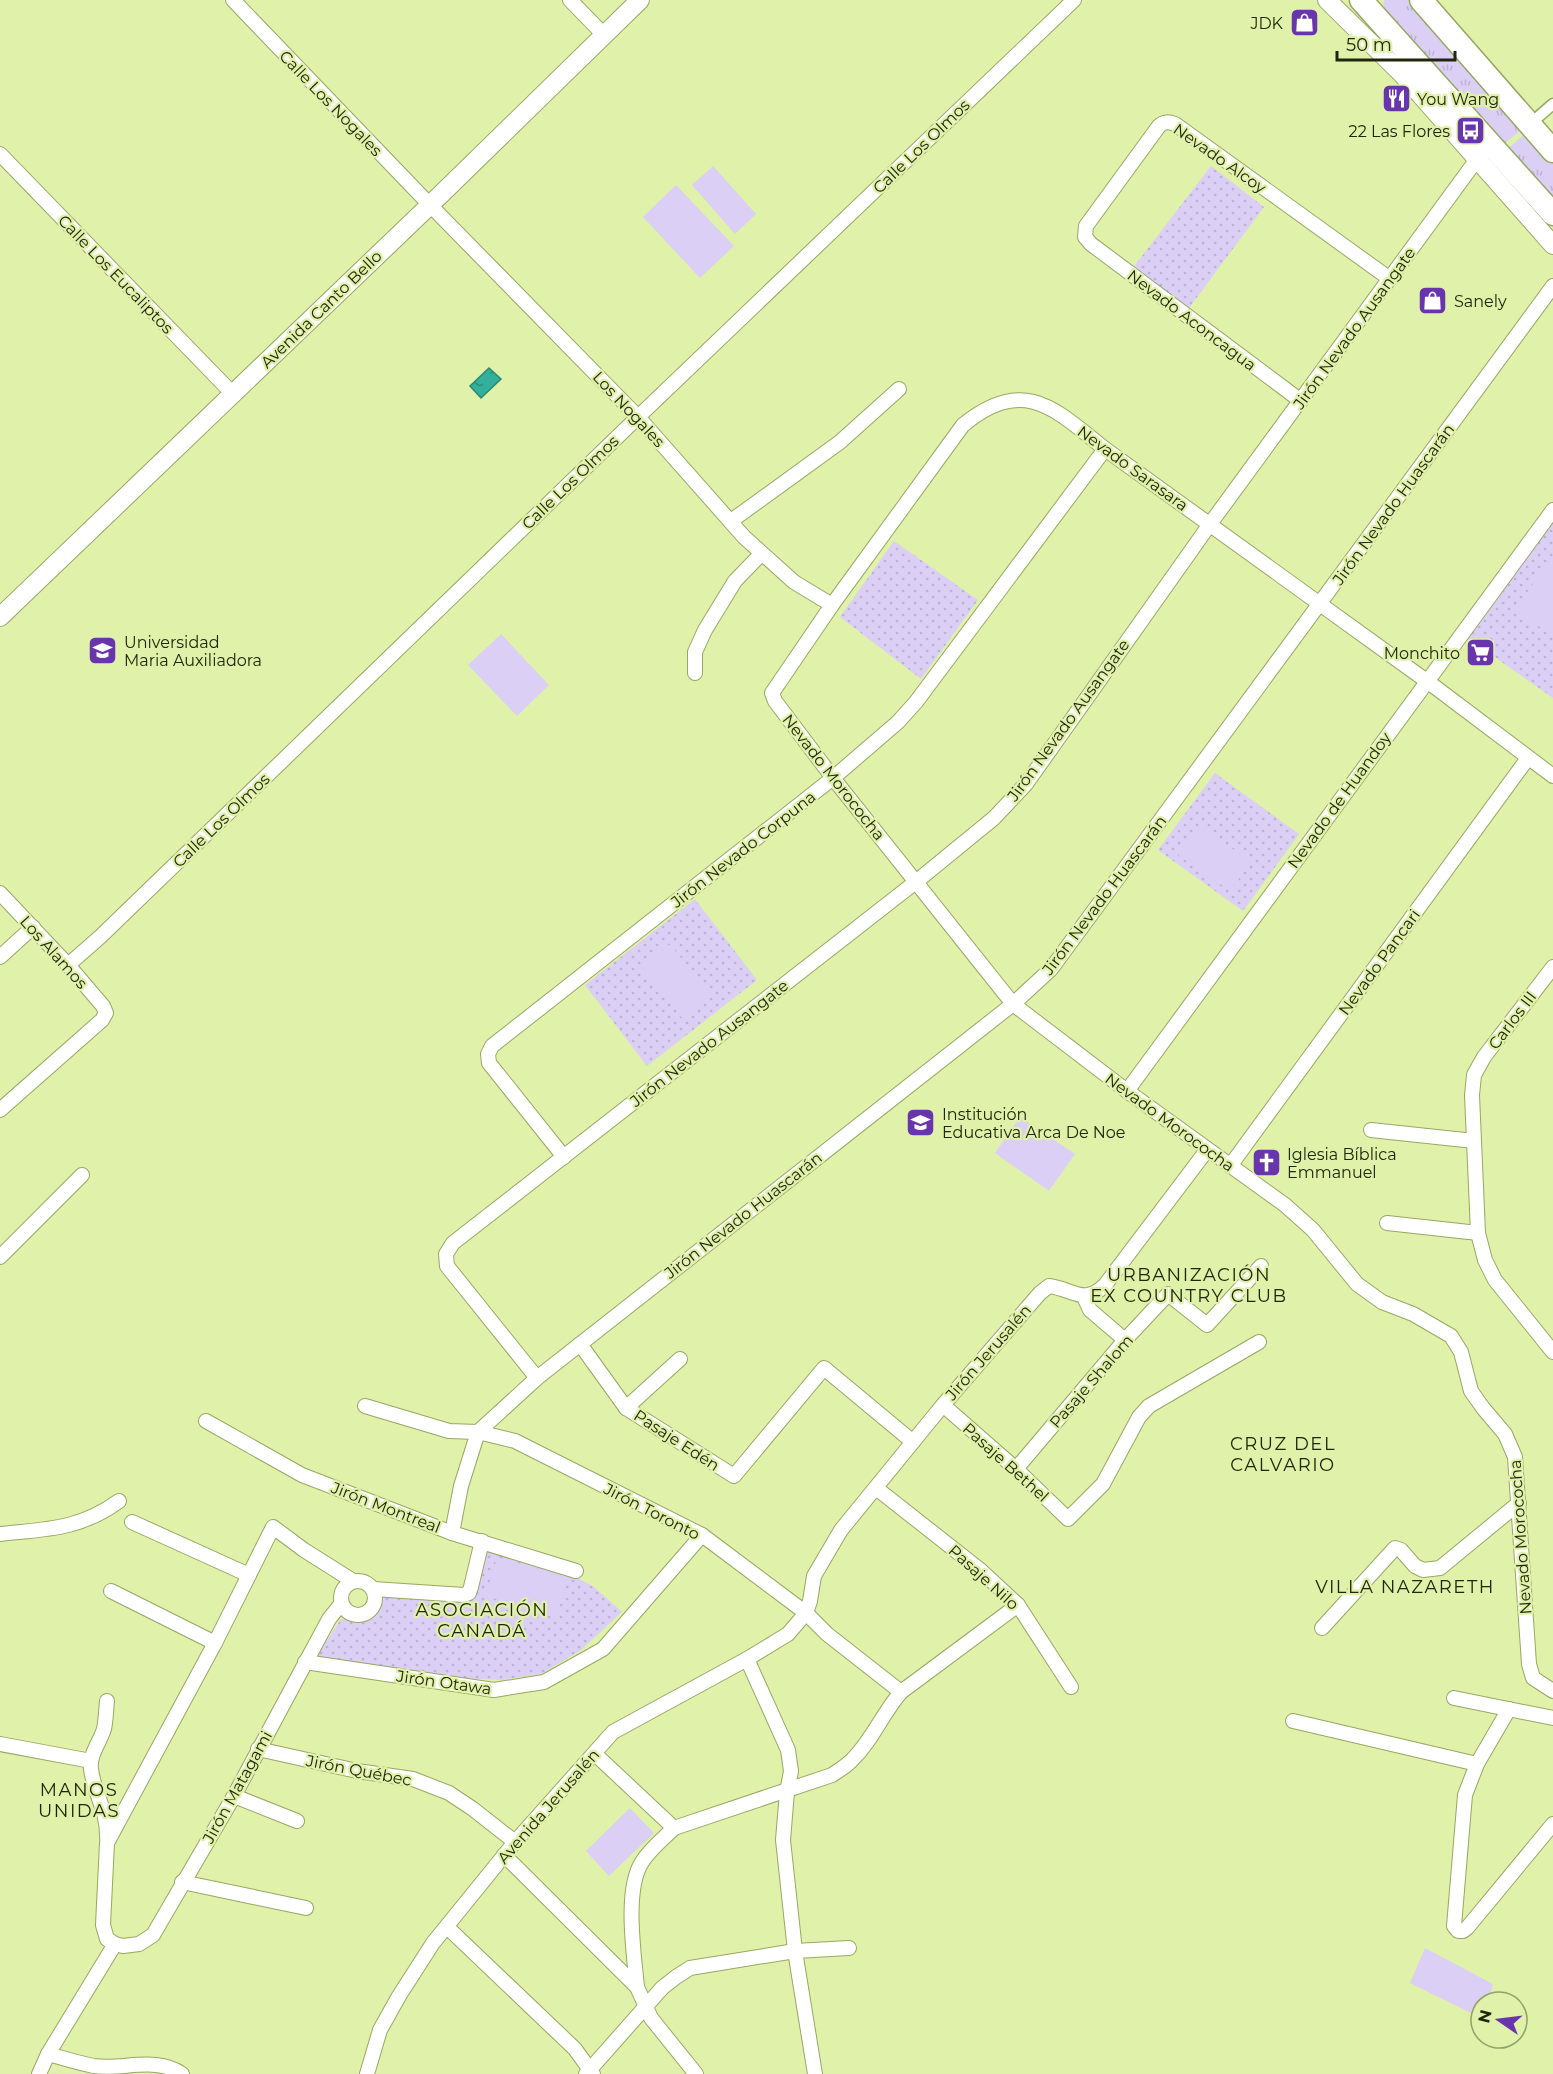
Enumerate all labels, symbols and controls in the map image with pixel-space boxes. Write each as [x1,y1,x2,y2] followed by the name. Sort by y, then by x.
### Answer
[1288,7,1320,39] shop icon: JDK
[1249,14,1284,33] place label: JDK
[1337,24,1456,62] scale bar
[1346,34,1392,56] text: 50 m
[275,47,386,160] street label: Calle Los Nogales
[1380,83,1412,115] restaurant icon: You Wang
[1417,90,1499,109] place label: You Wang
[869,95,974,197] street label: Calle Los Olmos
[1455,115,1487,147] bus stop icon: 22 Las Flores
[1170,120,1270,197] street label: Nevado Alcoy
[1349,122,1450,141] place label: 22 Las Flores
[54,211,177,338] street label: Calle Los Eucaliptos
[1289,244,1420,414] street label: Jirón Nevado Ausangate
[257,247,386,372] street label: Avenida Canto Bello
[1124,266,1260,375] street label: Nevado Aconcagua
[1417,285,1449,317] shop icon: Sanely
[1454,292,1507,311] place label: Sanely
[589,368,669,451] street label: Los Nogales
[1328,420,1458,589] street label: Jirón Nevado Huascarán
[1074,422,1192,515] street label: Nevado Sarasara
[518,431,623,533] street label: Calle Los Olmos
[124,633,262,670] place label: Universidad Maria Auxiliadora
[87,635,119,667] school or university icon: Universidad Maria Auxiliadora
[1003,636,1134,806] street label: Jirón Nevado Ausangate
[1465,637,1497,669] supermarket icon: Monchito
[1384,644,1460,663] place label: Monchito
[778,710,889,844] street label: Nevado Morococha
[1284,728,1395,872] street label: Nevado de Huandoy
[169,769,274,871] street label: Calle Los Olmos
[666,787,819,912] street label: Jirón Nevado Corpuna
[1038,812,1170,979] street label: Jirón Nevado Huascarán
[1335,906,1424,1019] street label: Nevado Pancari
[16,912,91,993] street label: Los Alamos
[626,976,792,1112] street label: Jirón Nevado Ausangate
[1484,988,1540,1053] street label: Carlos III
[1101,1069,1238,1176] street label: Nevado Morococha
[942,1105,1126,1142] place label: Institución Educativa Arca De Noe
[905,1107,937,1139] school or university icon: Institución Educativa Arca De Noe
[1287,1145,1397,1182] place label: Iglesia Bíblica Emmanuel
[1250,1147,1282,1179] church icon: Iglesia Bíblica Emmanuel
[660,1148,826,1283] street label: Jirón Nevado Huascarán
[1090,1264,1288,1307] district label: URBANIZACIÓN EX COUNTRY CLUB
[941,1301,1035,1405] street label: Jirón Jerusalén
[1046,1331,1137,1432] street label: Pasaje Shalom
[630,1406,723,1475] street label: Pasaje Edén
[959,1419,1053,1506] street label: Pasaje Bethel
[1230,1433,1336,1476] district label: CRUZ DEL CALVARIO
[1506,1459,1535,1615] street label: Nevado Morococha
[328,1478,443,1537] street label: Jirón Montreal
[600,1479,703,1544] street label: Jirón Toronto
[945,1541,1023,1614] street label: Pasaje Nilo
[1315,1576,1495,1598] district label: VILLA NAZARETH
[416,1599,548,1642] district label: ASOCIACIÓN CANADÁ
[394,1666,493,1699] street label: Jirón Otawa
[198,1728,276,1848] street label: Jirón Matagami
[493,1745,603,1868] street label: Avenida Jerusalén
[304,1751,413,1790] street label: Jirón Québec
[38,1779,120,1822] district label: MANOS UNIDAS
[1469,1990,1529,2050] north arrow
[1474,2008,1496,2025] text: N

